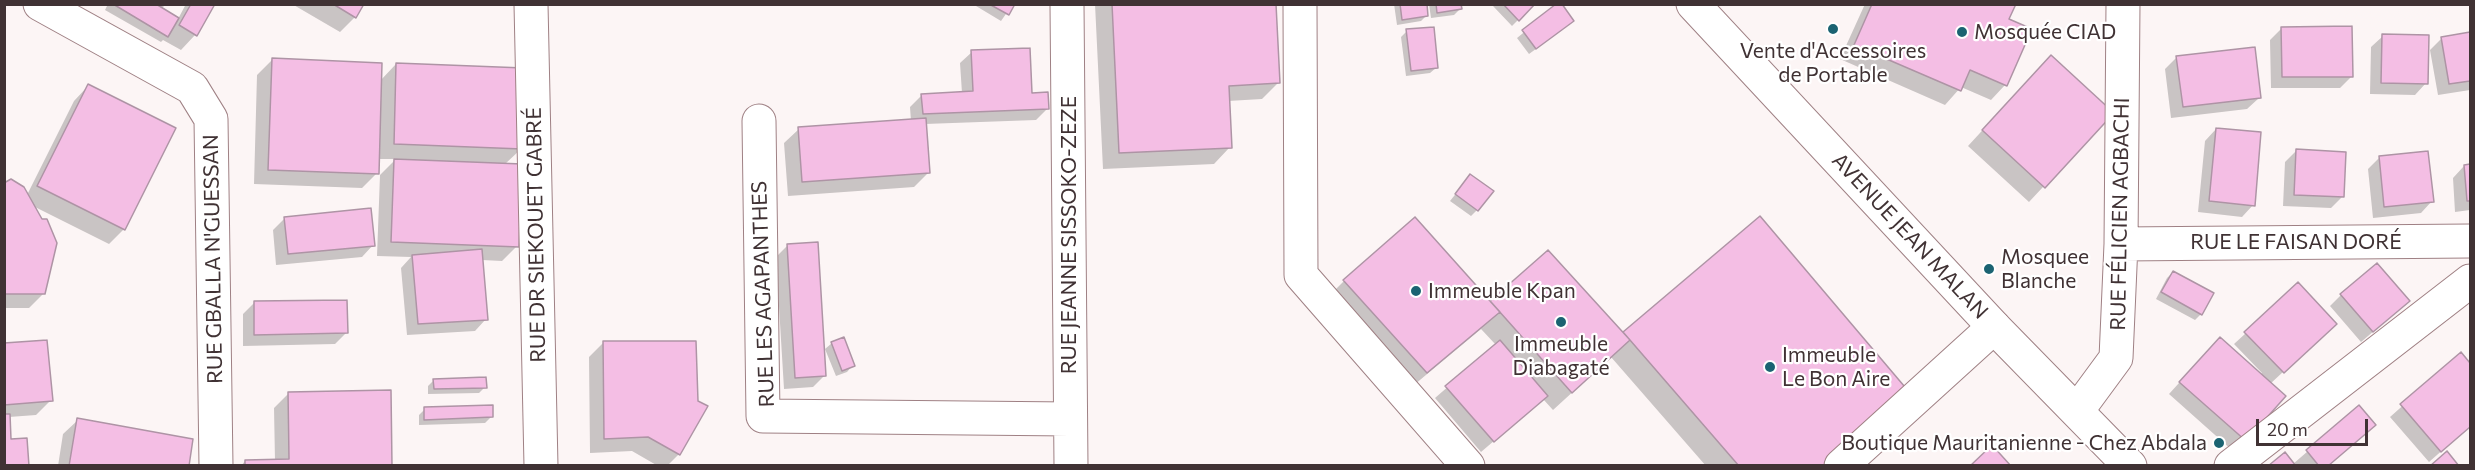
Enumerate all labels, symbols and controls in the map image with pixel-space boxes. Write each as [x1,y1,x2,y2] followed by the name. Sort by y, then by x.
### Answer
[1974,19,2116,45] place label: Mosquée CIAD
[1826,22,1840,36] marker: Vente d'Accessoires de Portable
[1955,25,1969,39] marker: Mosquée CIAD
[1740,38,1926,88] place label: Vente d'Accessoires de Portable
[1056,96,1082,374] street label: RUE JEANNE SISSOKO-ZEZE
[2105,97,2135,331] street label: RUE FÉLICIEN AGBACHI
[521,107,551,363] street label: RUE DR SIEKOUET GABRÉ
[198,134,228,384] street label: RUE GBALLA N'GUESSAN
[1827,148,1993,324] street label: AVENUE JEAN MALAN
[746,180,780,408] street label: RUE LES AGAPANTHES
[2190,229,2402,255] street label: RUE LE FAISAN DORÉ
[2001,244,2089,294] place label: Mosquee Blanche
[1982,262,1996,276] marker: Mosquee Blanche
[1428,278,1576,304] place label: Immeuble Kpan
[1409,284,1423,298] marker: Immeuble Kpan
[1554,315,1568,329] marker: Immeuble Diabagaté
[1513,331,1609,381] place label: Immeuble Diabagaté
[1782,342,1890,392] place label: Immeuble Le Bon Aire
[1763,360,1777,374] marker: Immeuble Le Bon Aire
[2259,407,2372,445] scale bar
[2267,418,2308,440] text: 20 m
[1841,430,2207,456] place label: Boutique Mauritanienne - Chez Abdala
[2212,436,2226,450] marker: Boutique Mauritanienne - Chez Abdala

